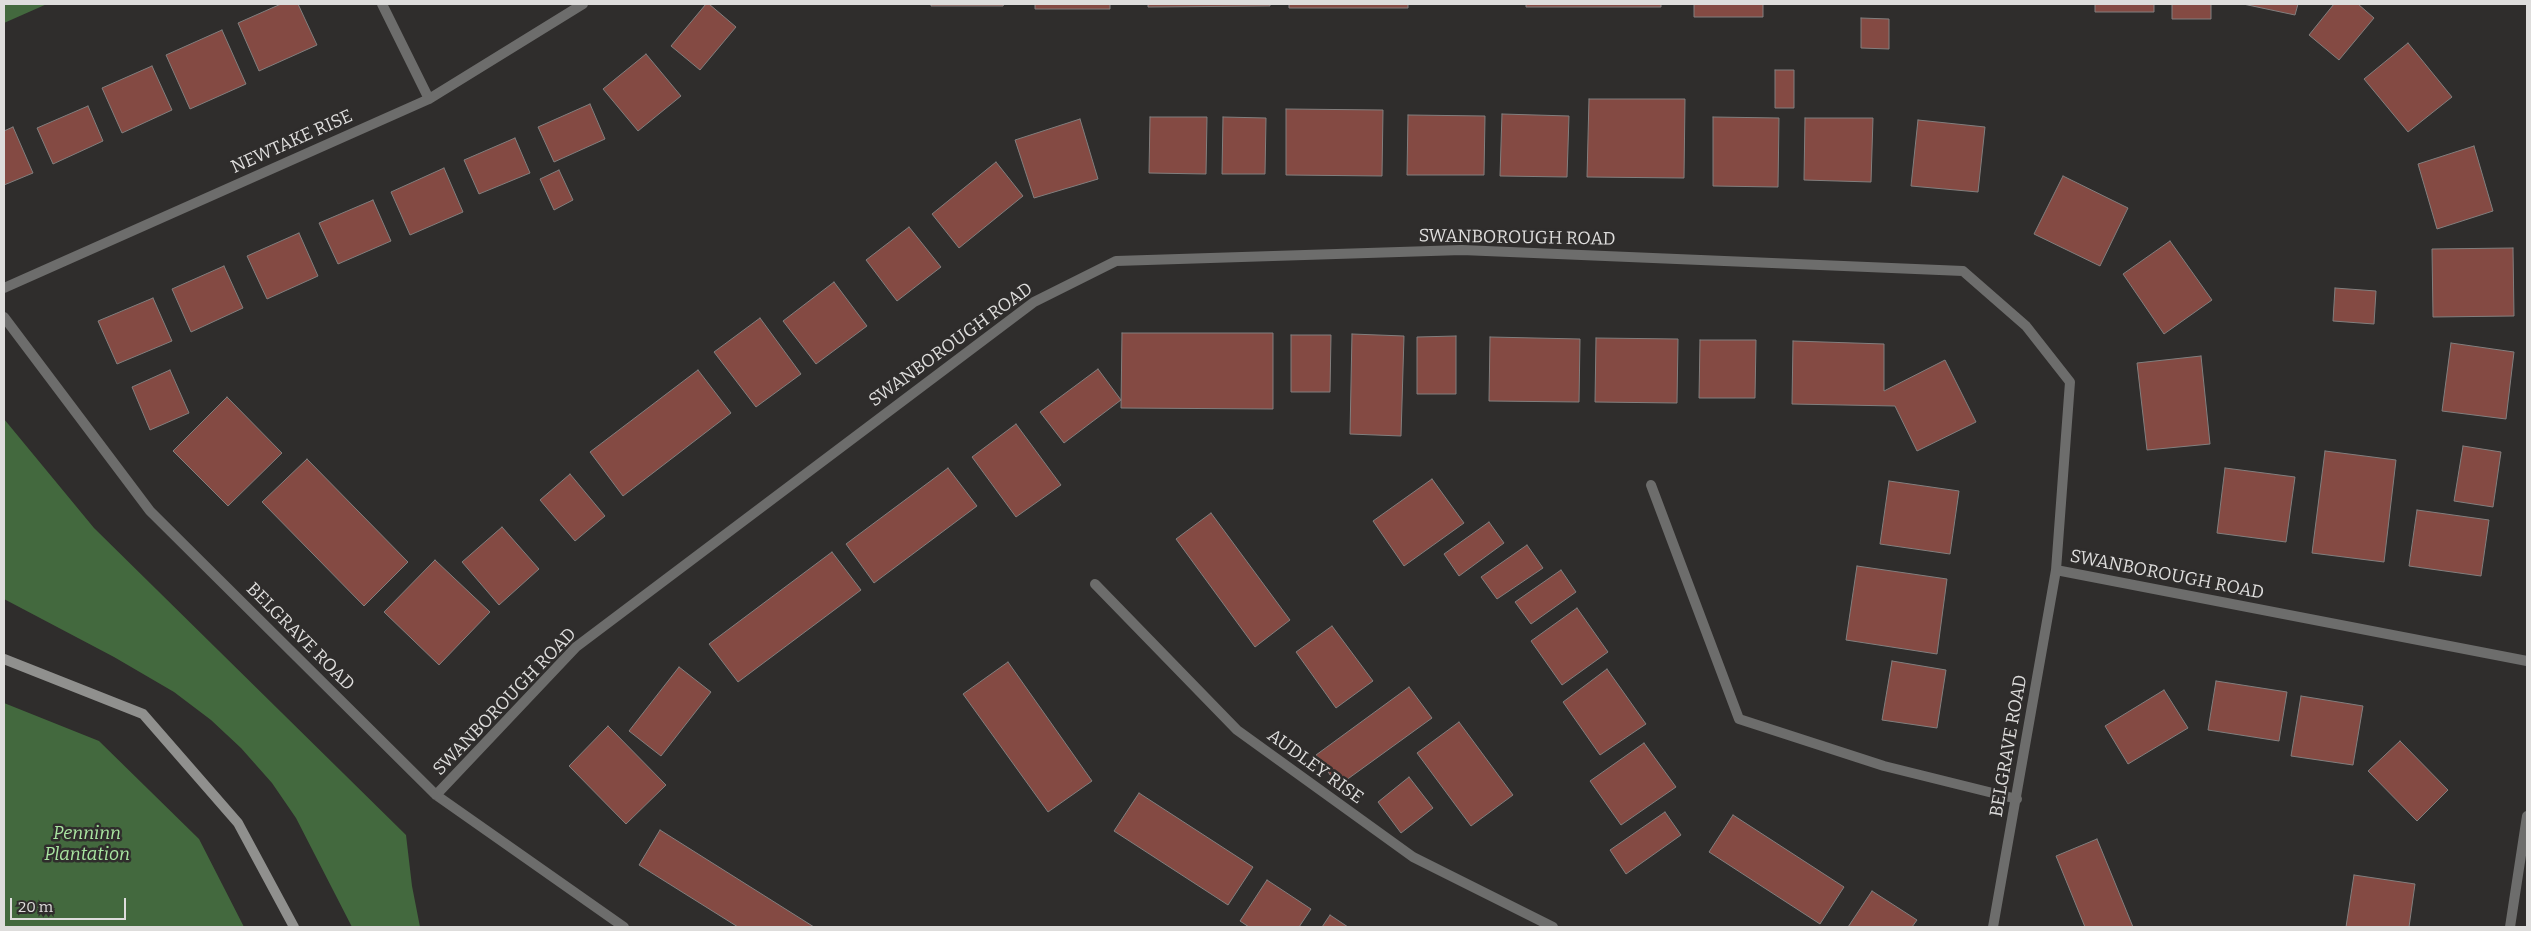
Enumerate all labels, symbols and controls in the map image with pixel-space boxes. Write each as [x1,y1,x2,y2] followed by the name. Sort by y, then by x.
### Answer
[228,106,356,178] street label: NEWTAKE RISE
[1418,225,1616,251] street label: SWANBOROUGH ROAD
[865,278,1037,412] street label: SWANBOROUGH ROAD
[2068,546,2266,604] street label: SWANBOROUGH ROAD
[241,578,359,696] street label: BELGRAVE ROAD
[429,624,581,780] street label: SWANBOROUGH ROAD
[1986,673,2032,819] street label: BELGRAVE ROAD
[1263,725,1367,809] street label: AUDLEY RISE
[44,823,130,866] park label: Penninn Plantation
[12,888,129,920] scale bar
[18,898,53,916] text: 20 m

